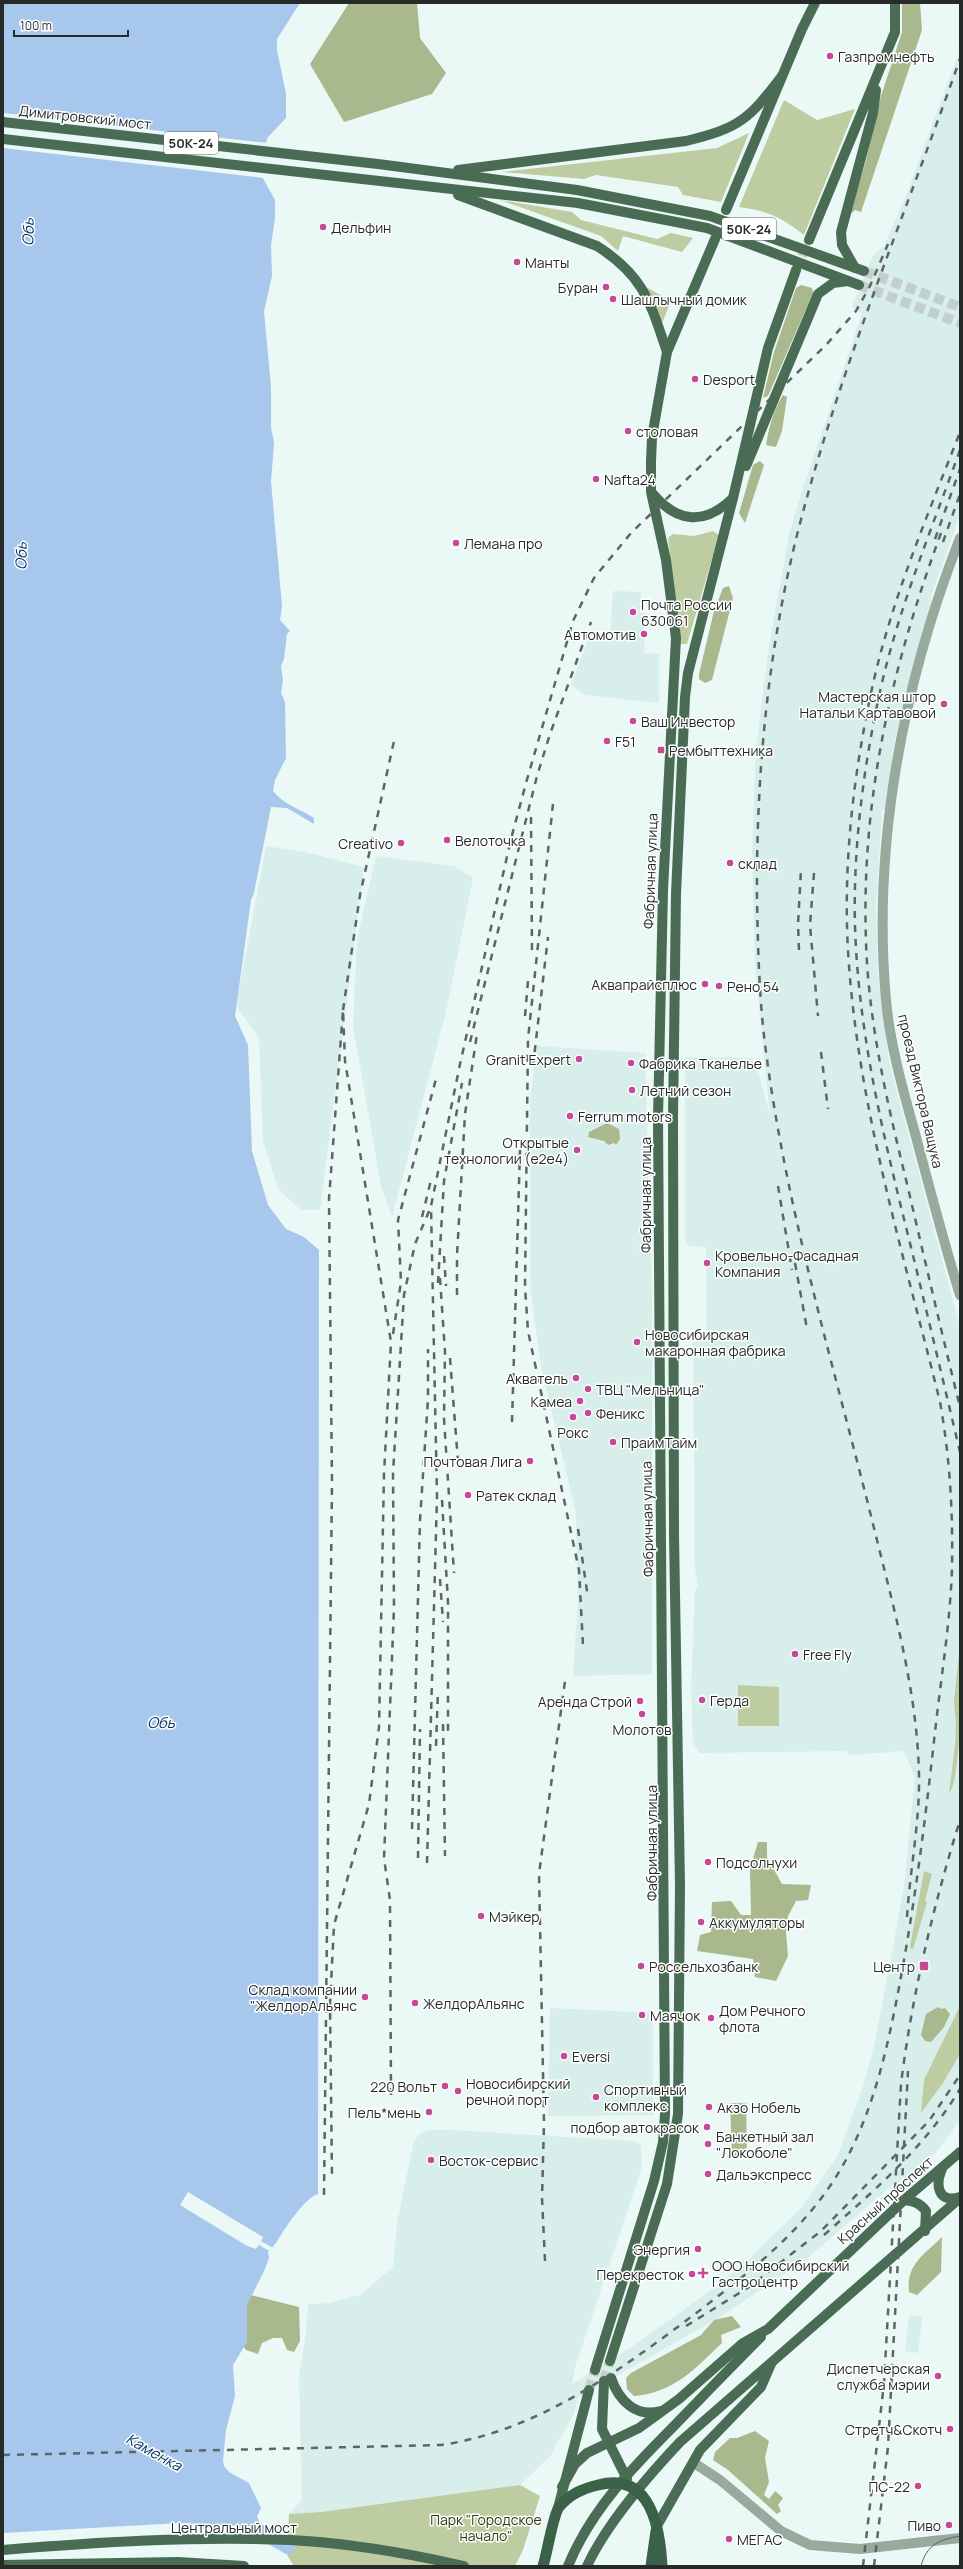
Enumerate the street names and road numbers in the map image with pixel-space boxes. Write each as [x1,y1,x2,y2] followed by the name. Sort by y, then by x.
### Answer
[18,101,152,133] street label: Димитровский мост
[164,132,218,154] road number: 50К-24
[722,218,776,240] road number: 50К-24
[638,813,662,929] street label: Фабричная улица
[894,1012,948,1170] street label: проезд Виктора Ващука
[636,1137,655,1253] street label: Фабричная улица
[636,1461,658,1577] street label: Фабричная улица
[642,1785,661,1901] street label: Фабричная улица
[833,2152,937,2248] street label: Красный проспект
[171,2518,297,2537] street label: Центральный мост

